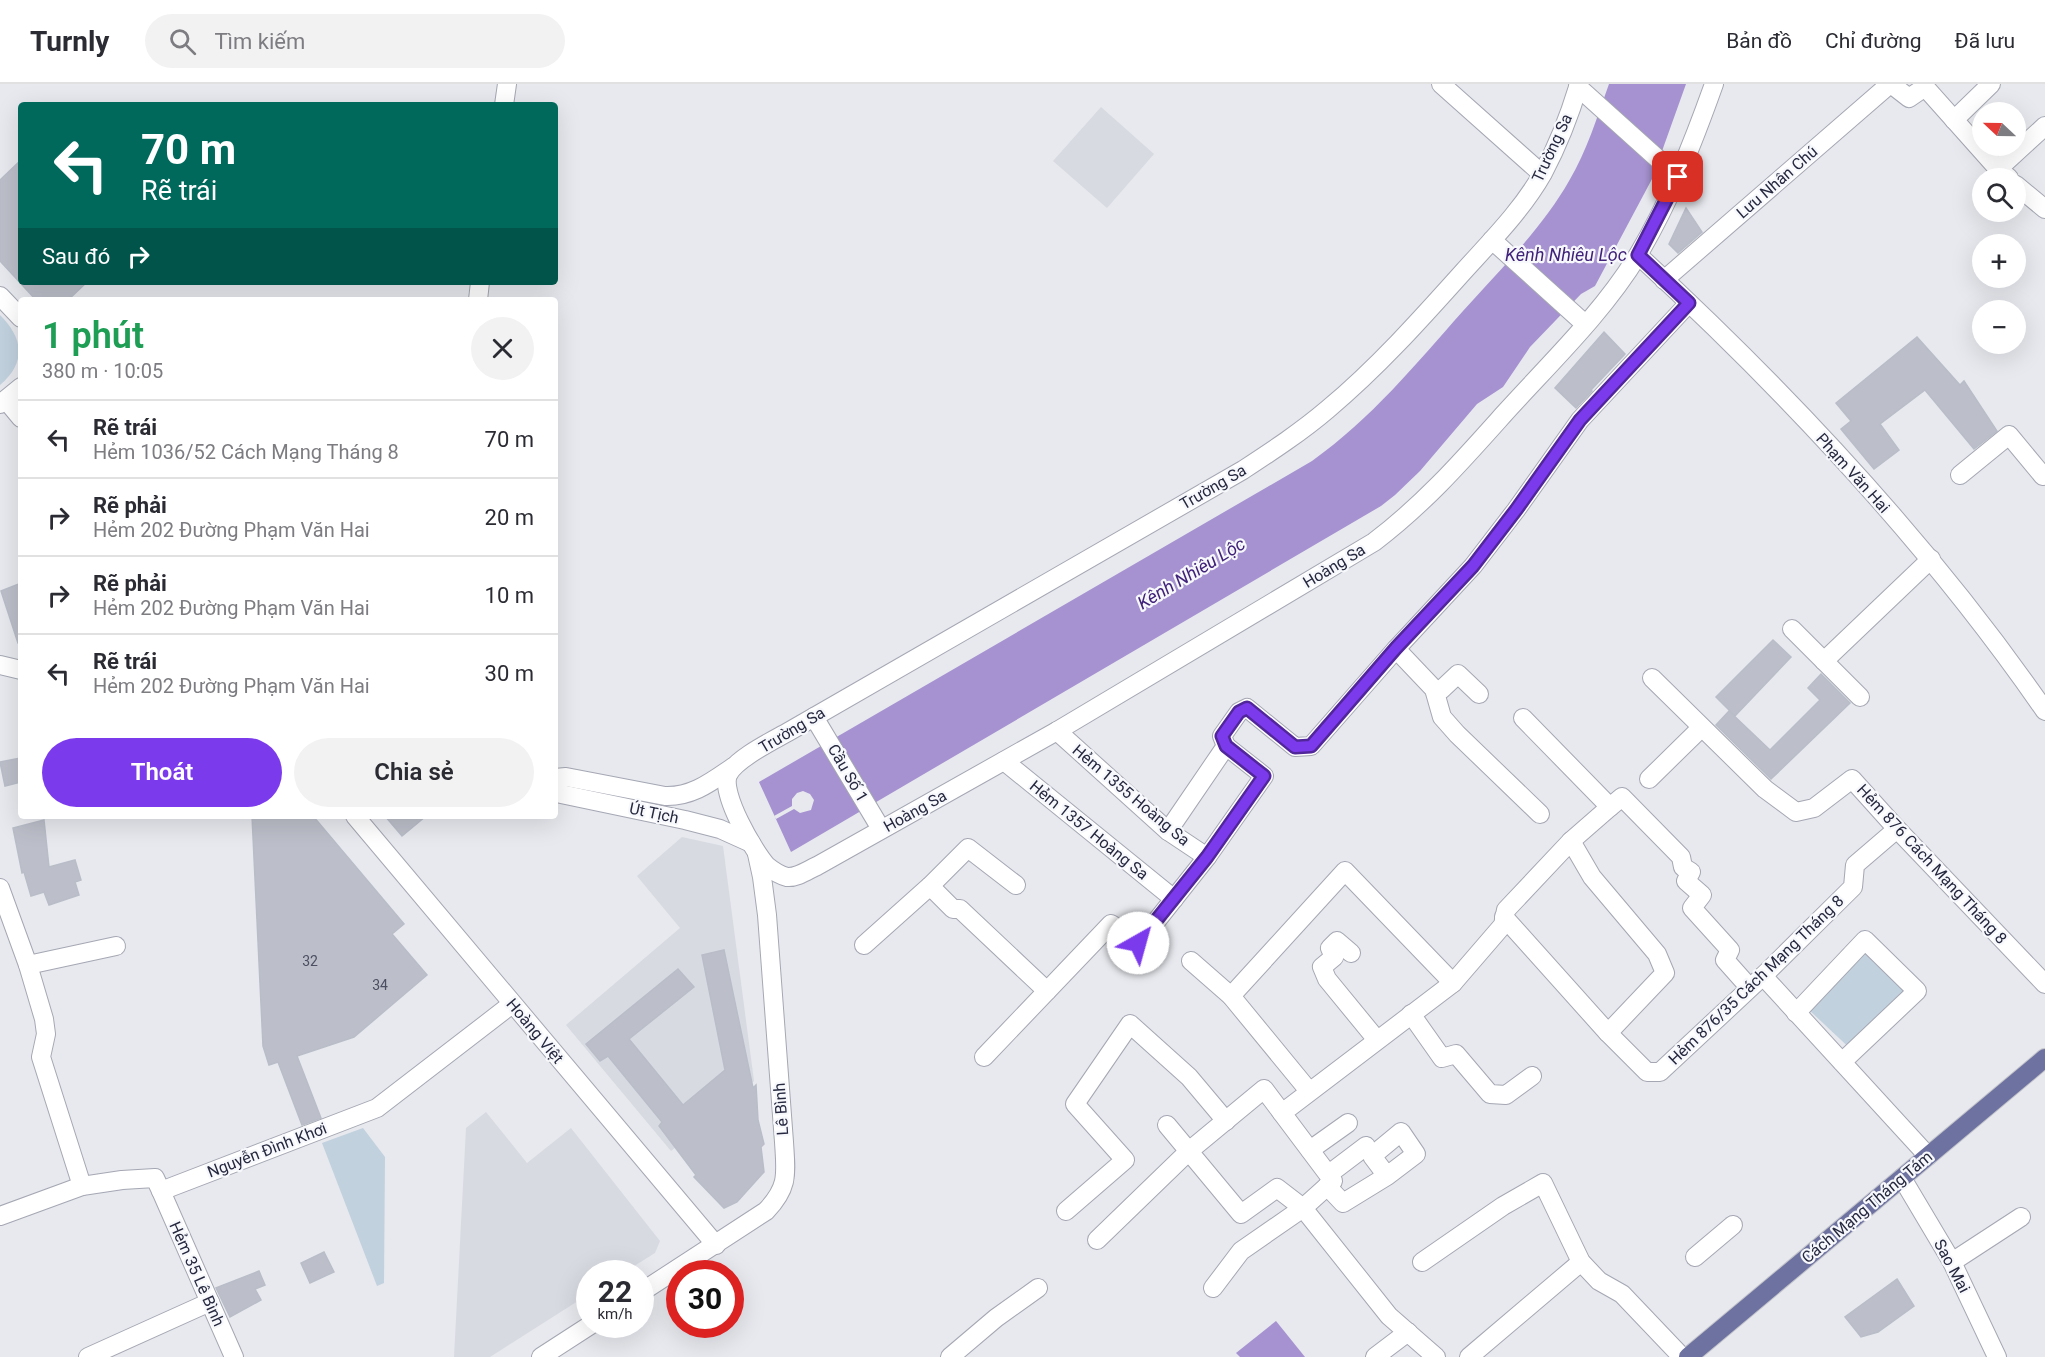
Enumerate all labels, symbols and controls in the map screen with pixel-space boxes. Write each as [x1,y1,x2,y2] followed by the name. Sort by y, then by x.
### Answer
[145,14,565,68] search box
[30,25,109,58] text: Turnly
[166,25,199,58] icon: search
[214,29,305,54] text: Tìm kiếm
[1726,29,1792,53] text: Bản đồ
[1825,29,1922,53] text: Chỉ đường
[1955,29,2015,53] text: Đã lưu
[1972,102,2026,156] north arrow
[1972,102,2026,354] map controls
[1528,111,1576,185] street label: Trường Sa
[141,125,236,174] text: 70 m
[42,126,120,204] icon: left
[1733,142,1821,222] street label: Lưu Nhân Chú
[1652,151,1703,202] pin
[1661,160,1694,193] icon: arrive
[1972,168,2026,222] button: search
[141,175,217,207] text: Rẽ trái
[1972,234,2026,288] button: +
[122,240,155,273] icon: right
[42,244,110,269] text: Sau đó
[1505,244,1627,265] water label: Kênh Nhiêu Lộc
[1972,300,2026,354] button: −
[42,315,144,357] text: 1 phút
[471,317,534,380] button: close
[42,359,163,383] text: 380 m · 10:05
[93,415,157,440] text: Rẽ trái
[42,423,75,456] icon: left
[485,427,534,452] text: 70 m
[1812,429,1894,517] street label: Phạm Văn Hai
[93,440,399,464] text: Hẻm 1036/52 Cách Mạng Tháng 8
[1176,460,1250,514] street label: Trường Sa
[93,493,167,518] text: Rẽ phải
[42,501,75,534] icon: right
[485,505,534,530] text: 20 m
[93,518,370,542] text: Hẻm 202 Đường Phạm Văn Hai
[1133,533,1249,613] water label: Kênh Nhiêu Lộc
[1299,540,1369,592] street label: Hoàng Sa
[93,571,167,596] text: Rẽ phải
[42,579,75,612] icon: right
[485,583,534,608] text: 10 m
[93,596,370,620] text: Hẻm 202 Đường Phạm Văn Hai
[93,649,157,674] text: Rẽ trái
[42,657,75,690] icon: left
[485,661,534,686] text: 30 m
[93,674,370,698] text: Hẻm 202 Đường Phạm Văn Hai
[756,703,828,757] street label: Trường Sa
[42,738,282,807] button: Thoát
[294,738,534,807] button: Chia sẻ
[1069,740,1193,850] street label: Hẻm 1355 Hoàng Sa
[824,741,872,805] street label: Cầu Số 1
[1026,776,1152,884] street label: Hẻm 1357 Hoàng Sa
[1853,780,2011,948] street label: Hẻm 876 Cách Mạng Tháng 8
[880,786,950,836] street label: Hoàng Sa
[628,799,680,827] street label: Út Tịch
[1665,891,1847,1069] street label: Hẻm 876/35 Cách Mạng Tháng 8
[1106,911,1170,975] position arrow
[302,953,318,969] house number: 32
[372,977,388,993] house number: 34
[502,995,568,1067] street label: Hoàng Việt
[770,1082,792,1136] street label: Lê Bình
[205,1119,329,1181] street label: Nguyễn Đình Khơi
[1798,1147,1936,1267] street label: Cách Mạng Tháng Tám
[165,1219,229,1329] street label: Hẻm 35 Lê Bình
[1930,1236,1974,1296] street label: Sao Mai
[666,1260,744,1338] speed limit sign: 30
[598,1274,632,1309] text: 22
[597,1305,633,1323] text: km/h

